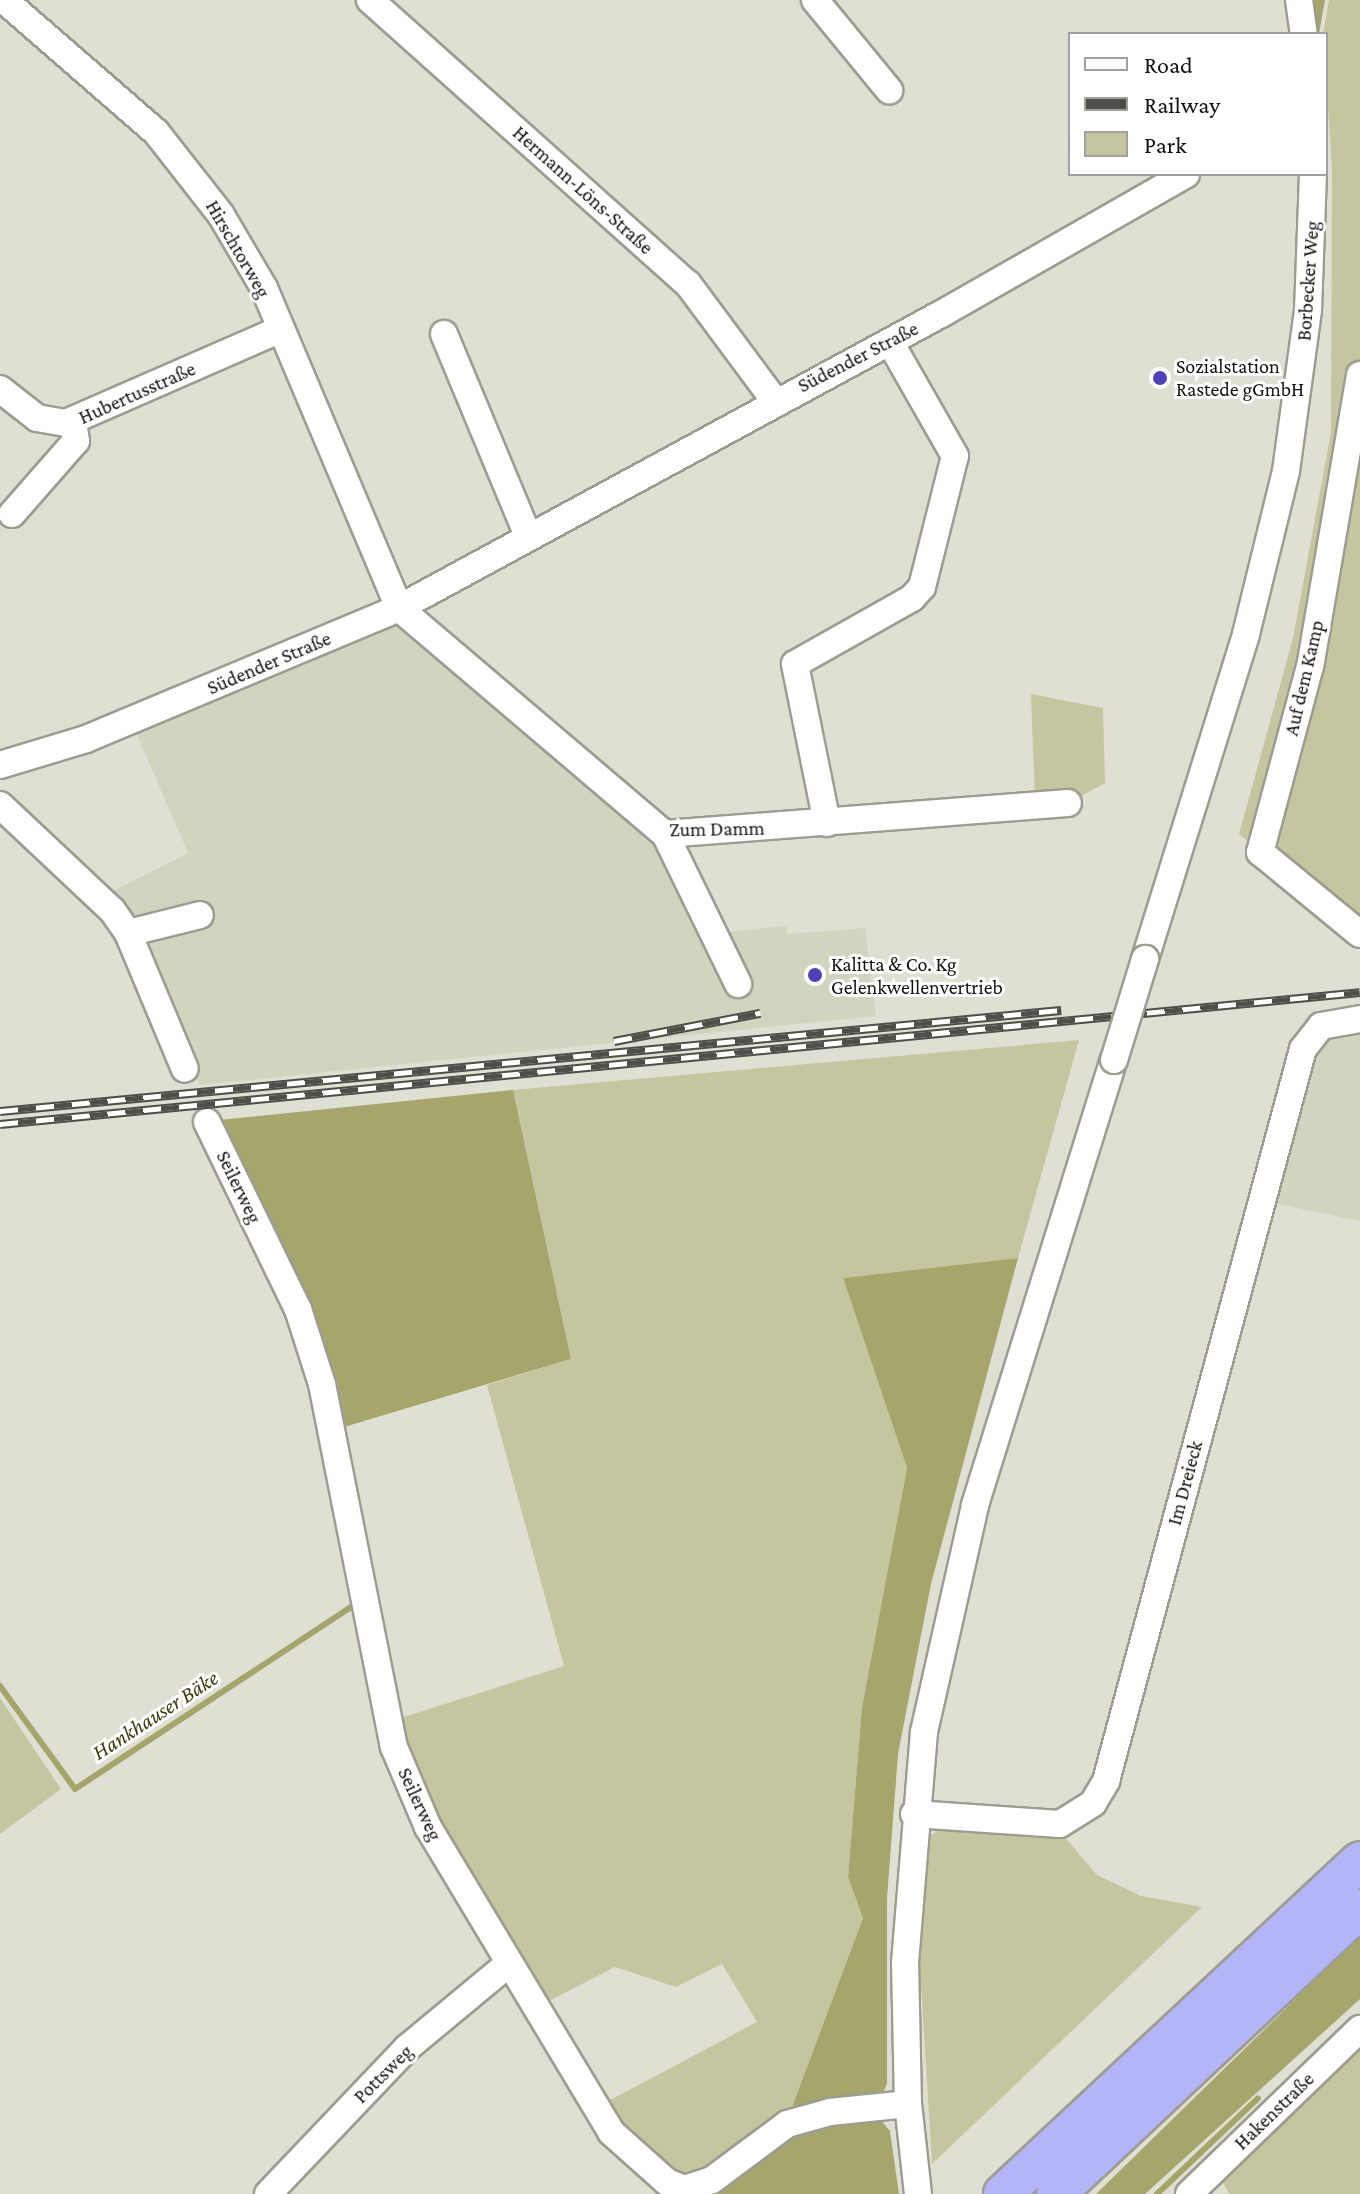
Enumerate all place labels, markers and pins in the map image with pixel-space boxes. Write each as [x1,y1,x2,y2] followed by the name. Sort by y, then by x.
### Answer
[1176,354,1304,401] place label: Sozialstation Rastede gGmbH
[1151,369,1169,387] marker: Sozialstation Rastede gGmbH
[831,952,1003,999] place label: Kalitta & Co. Kg Gelenkwellenvertrieb
[806,966,824,984] marker: Kalitta & Co. Kg Gelenkwellenvertrieb

